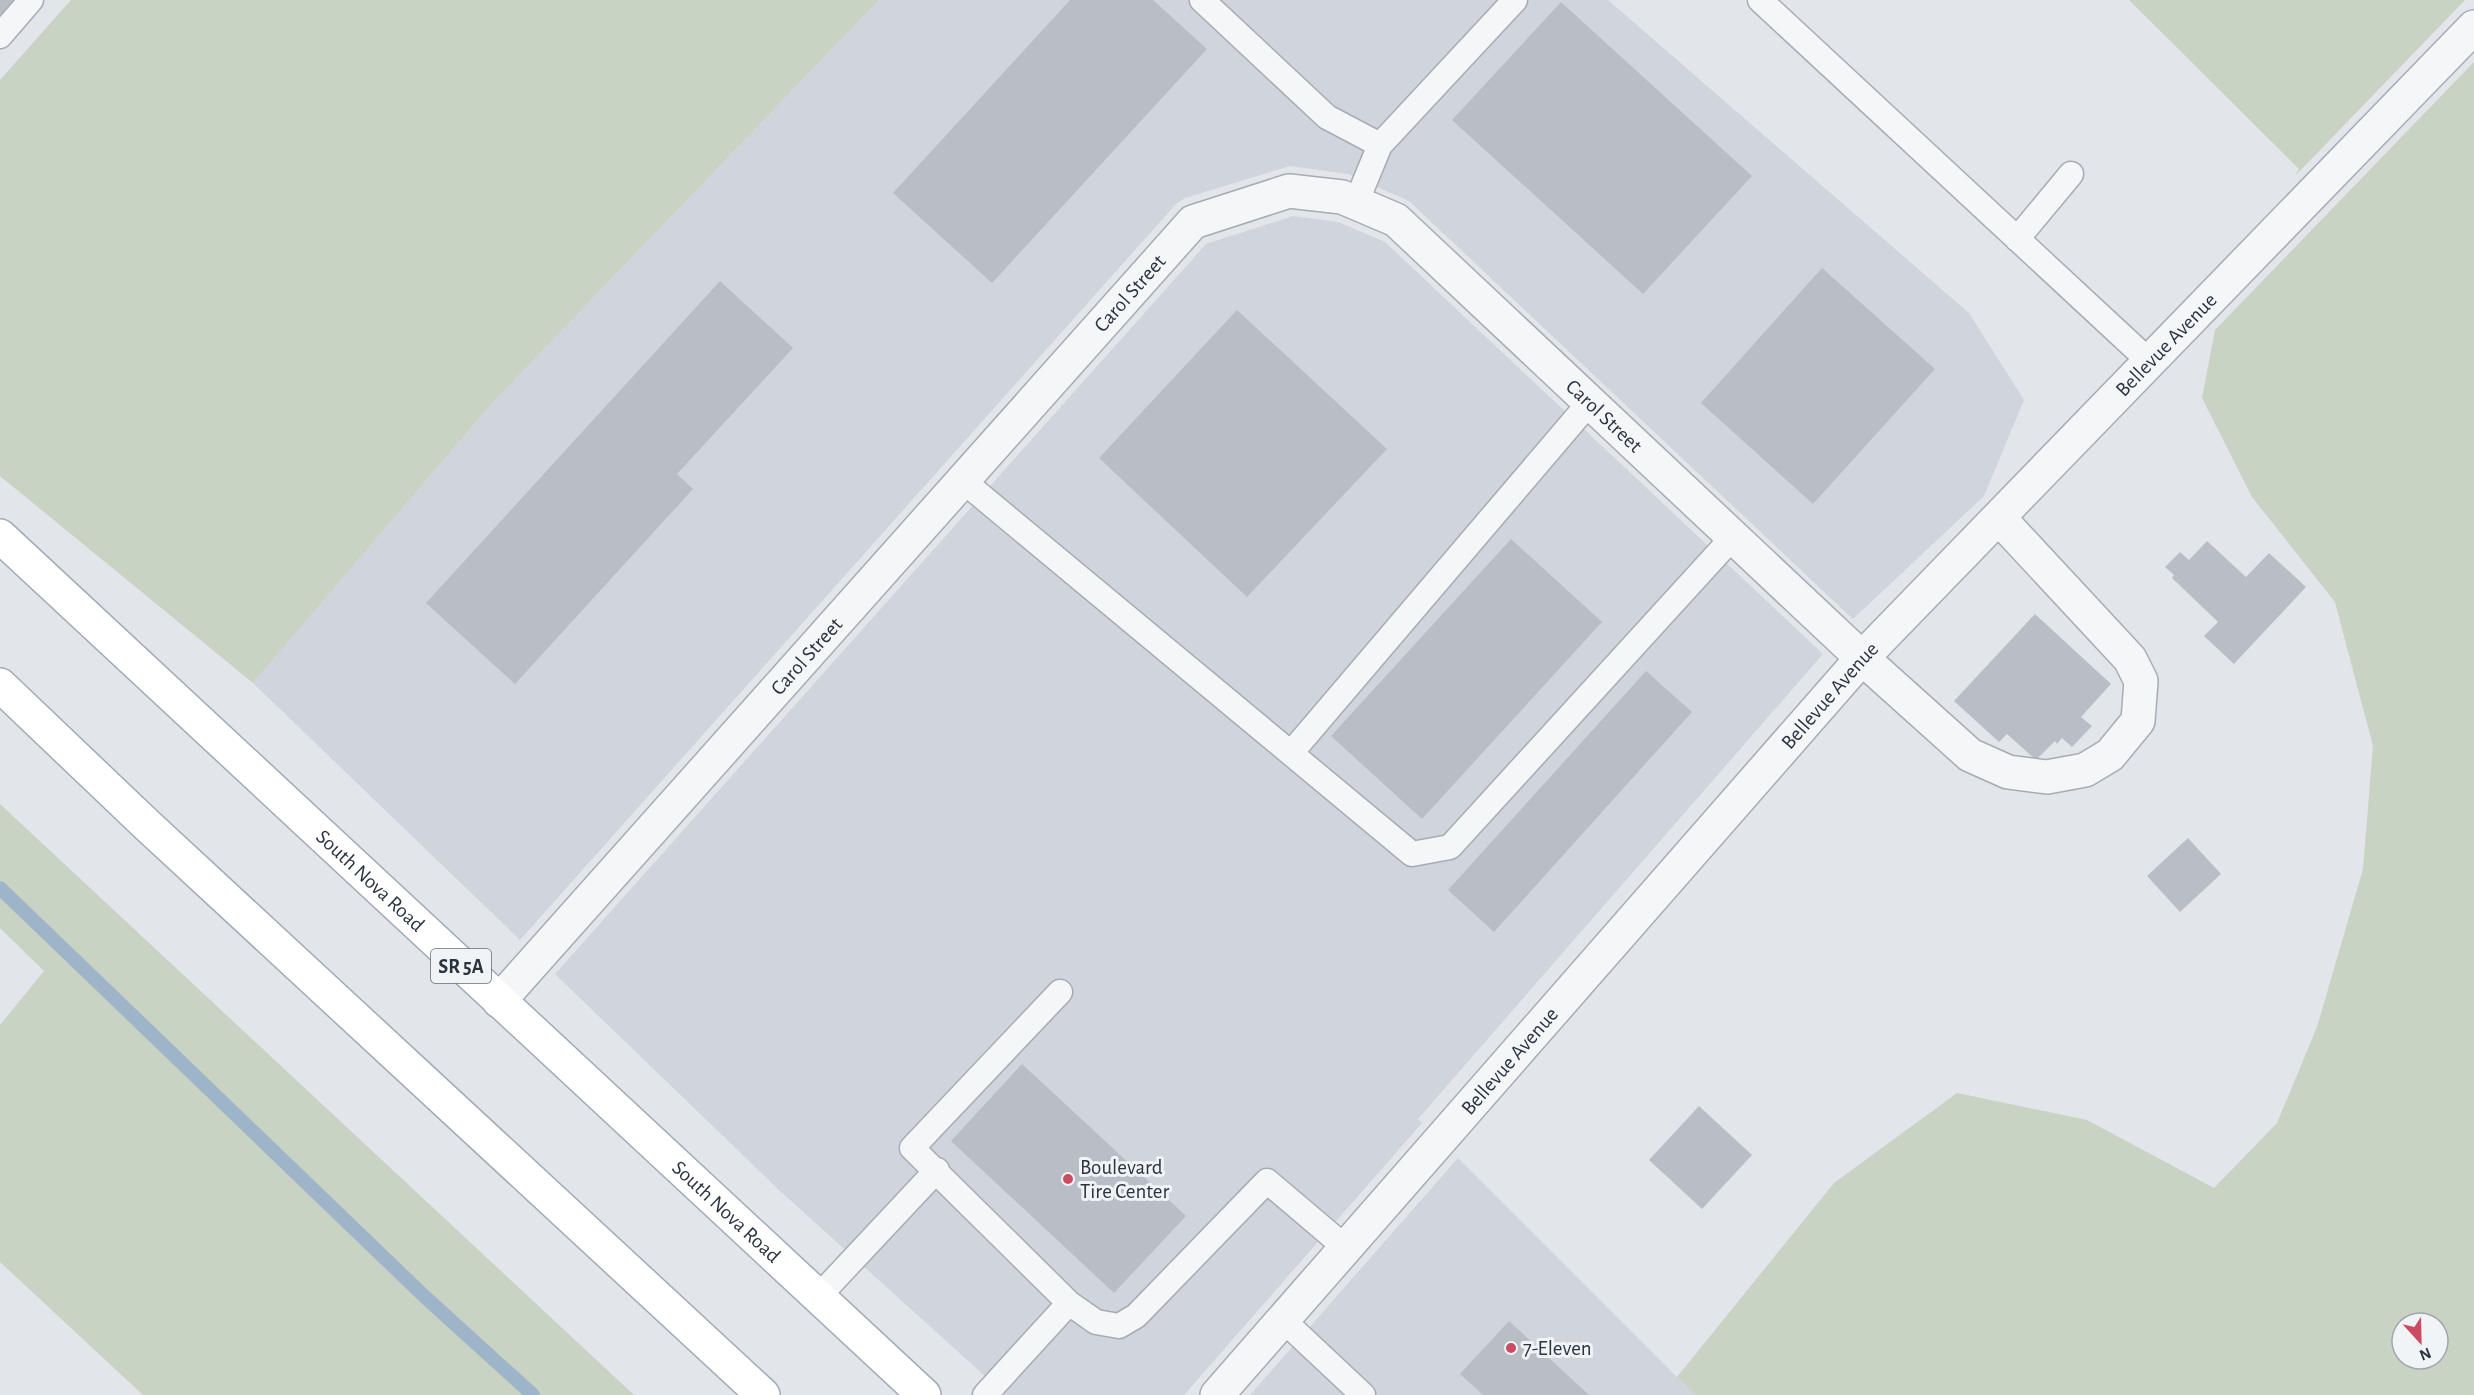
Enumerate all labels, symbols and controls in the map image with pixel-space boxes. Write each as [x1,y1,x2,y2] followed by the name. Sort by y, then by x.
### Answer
[1090,251,1170,336] street label: Carol Street
[2112,289,2221,401] street label: Bellevue Avenue
[1562,376,1646,457] street label: Carol Street
[767,613,847,699] street label: Carol Street
[1778,638,1882,753] street label: Bellevue Avenue
[312,826,428,936] street label: South Nova Road
[431,949,491,983] road number: SR 5A
[1457,1004,1562,1119] street label: Bellevue Avenue
[668,1157,784,1267] street label: South Nova Road
[1080,1157,1169,1202] place label: Boulevard Tire Center
[1061,1172,1075,1186] marker: Boulevard Tire Center
[2390,1311,2450,1371] north arrow
[1523,1338,1592,1359] place label: 7-Eleven
[1504,1341,1518,1355] marker: 7-Eleven
[2417,1344,2433,1363] text: N

